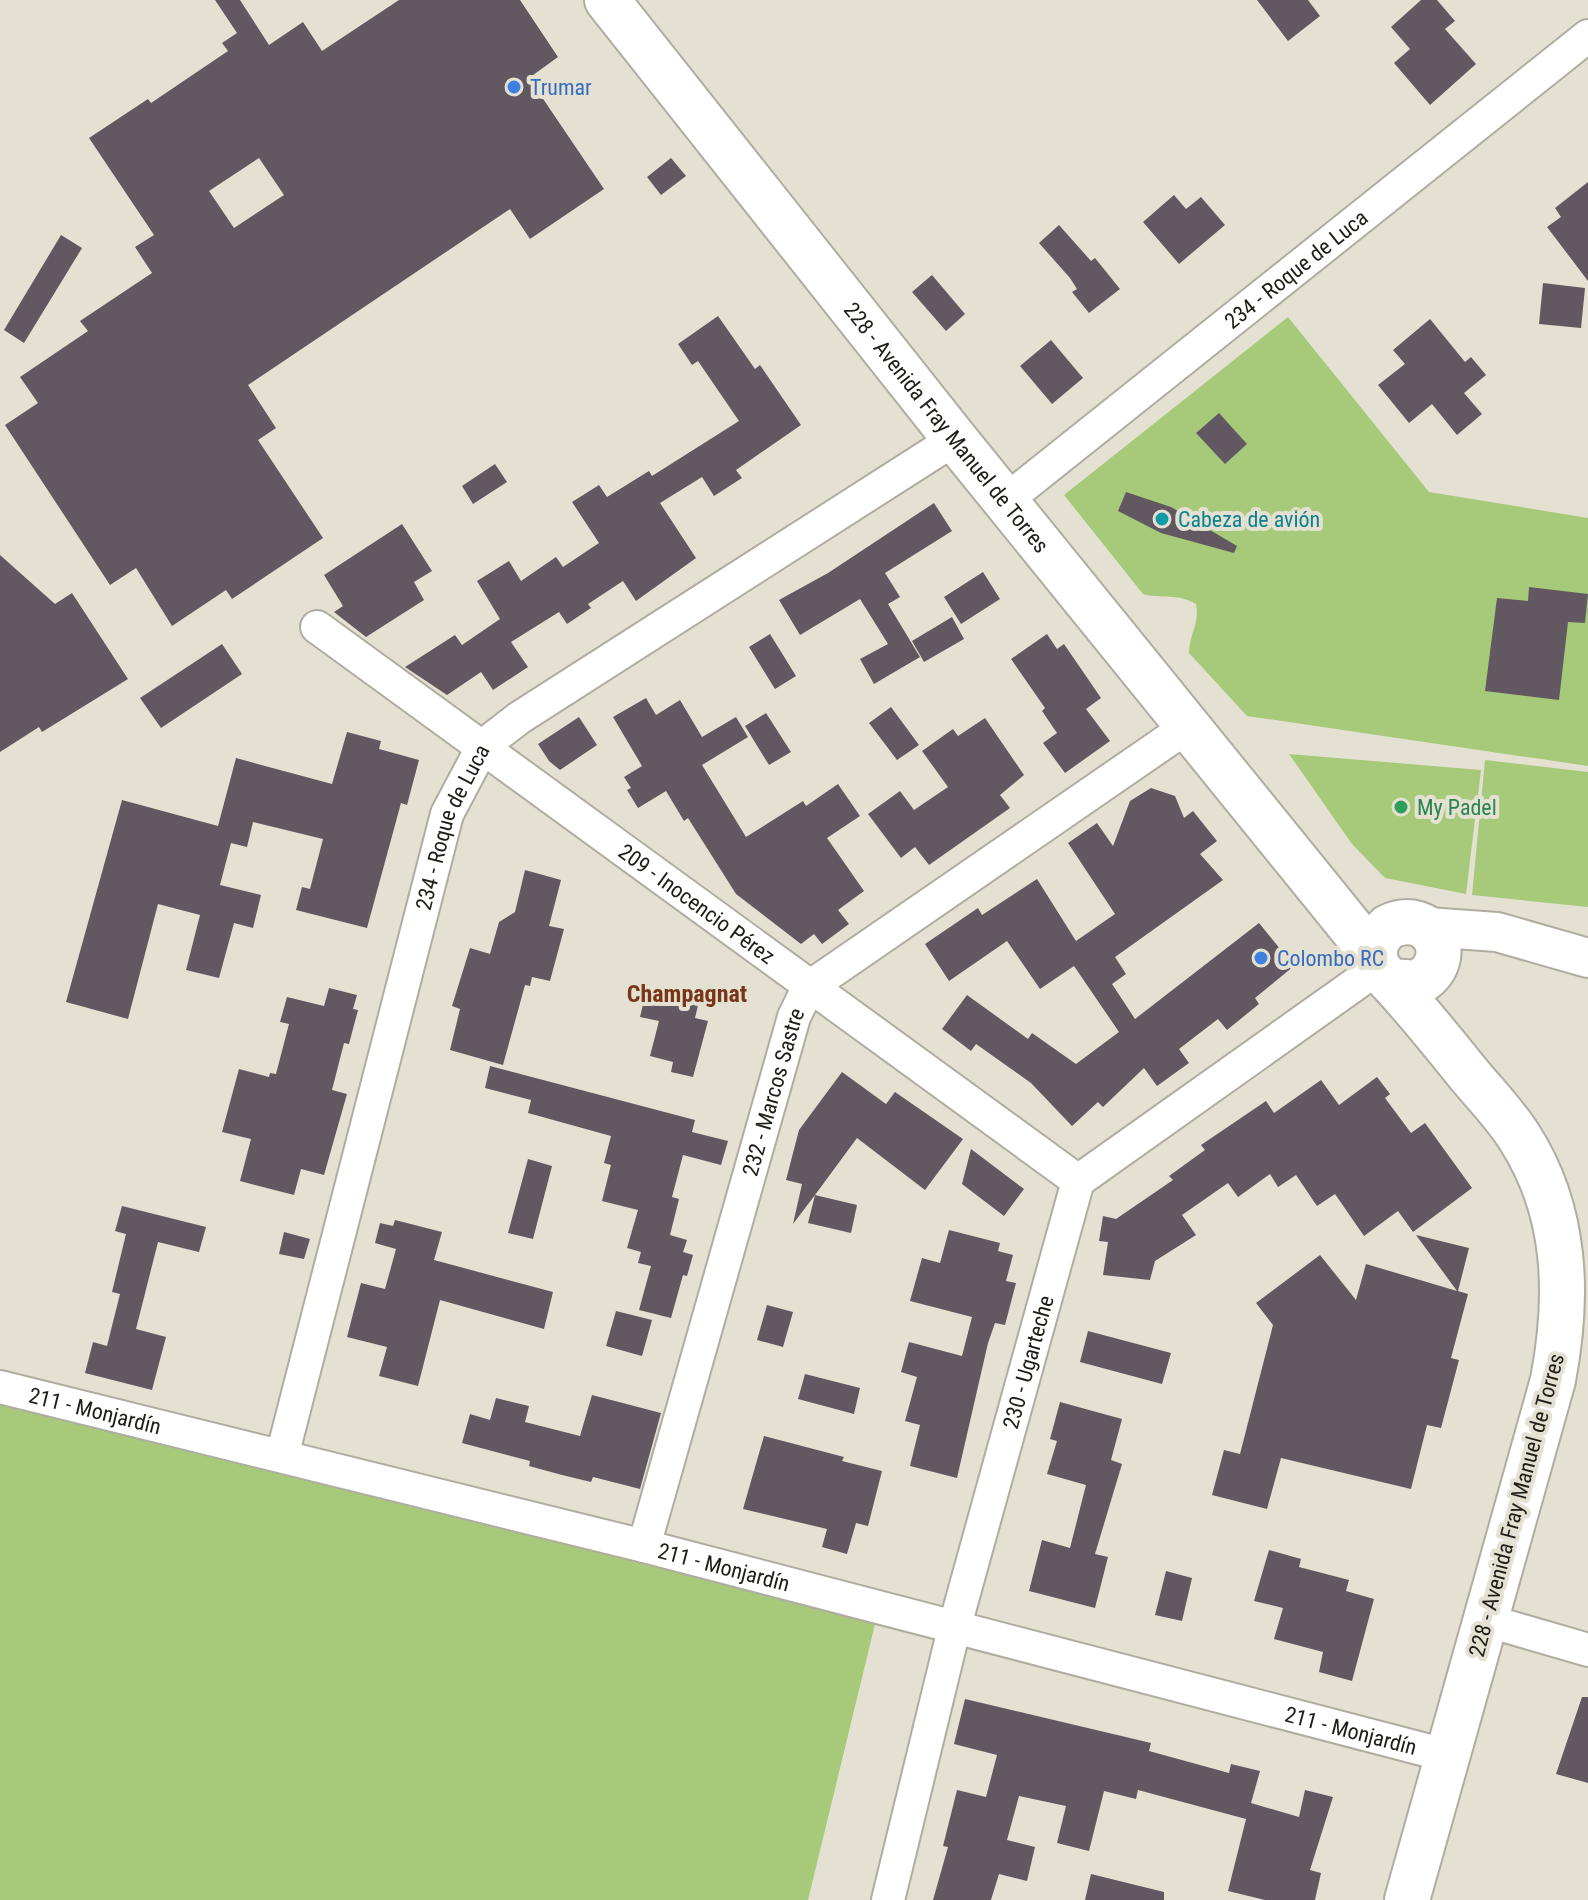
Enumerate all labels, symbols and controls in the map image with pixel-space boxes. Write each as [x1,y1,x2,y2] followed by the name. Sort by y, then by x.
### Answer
[530,75,592,100] place label: Trumar
[505,78,523,96] marker: Trumar
[1220,205,1373,334] street label: 234 - Roque de Luca
[839,298,1054,558] street label: 228 - Avenida Fray Manuel de Torres
[1178,507,1320,532] place label: Cabeza de avión
[1153,510,1171,528] marker: Cabeza de avión
[411,740,494,913] street label: 234 - Roque de Luca
[1417,795,1497,820] place label: My Padel
[1392,798,1410,816] marker: My Padel
[614,839,780,969] street label: 209 - Inocencio Pérez
[1277,946,1384,971] place label: Colombo RC
[1252,949,1270,967] marker: Colombo RC
[627,980,747,1008] district label: Champagnat
[738,1004,810,1179] street label: 232 - Marcos Sastre
[998,1293,1059,1432] street label: 230 - Ugarteche
[1464,1351,1569,1659] street label: 228 - Avenida Fray Manuel de Torres
[26,1383,164,1439] street label: 211 - Monjardín
[655,1538,792,1597] street label: 211 - Monjardín
[1282,1702,1419,1760] street label: 211 - Monjardín

